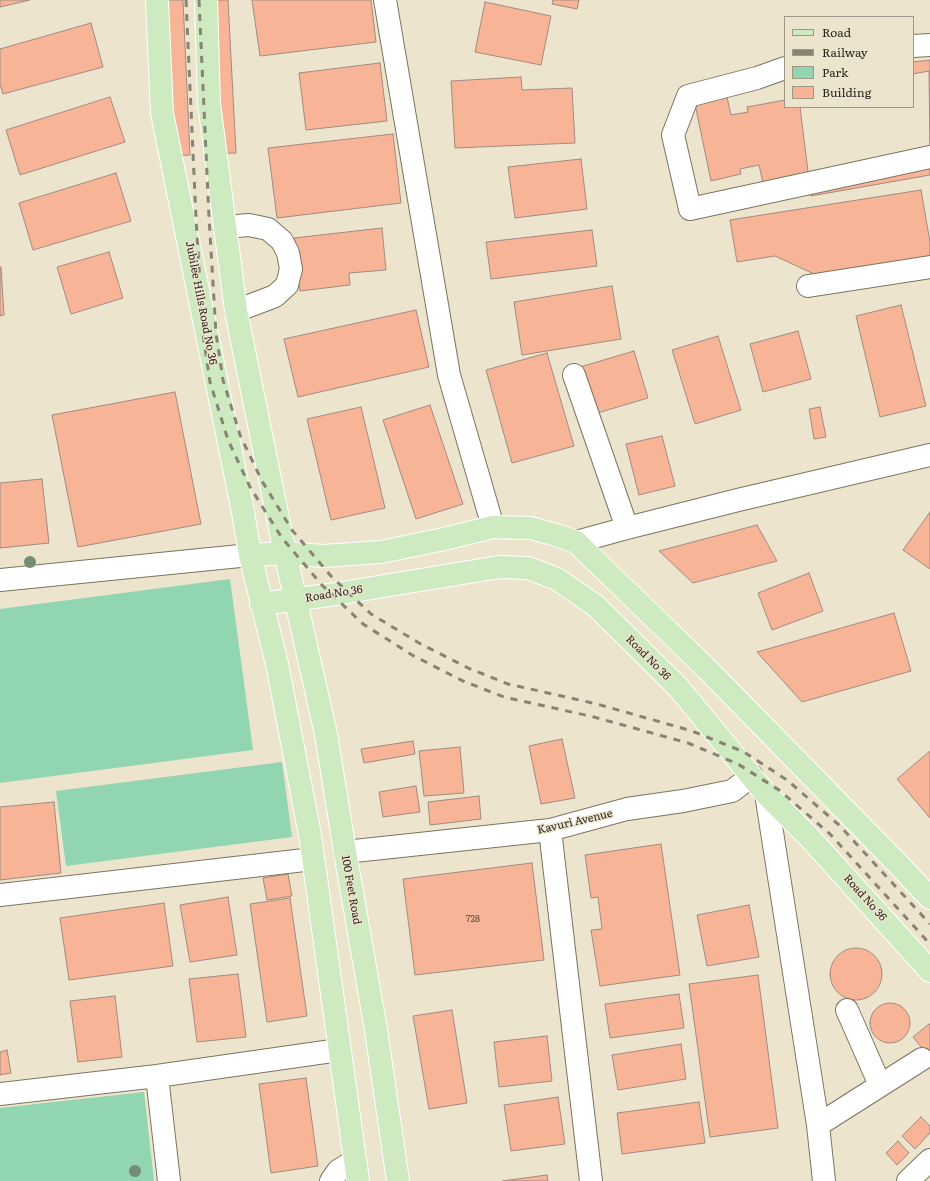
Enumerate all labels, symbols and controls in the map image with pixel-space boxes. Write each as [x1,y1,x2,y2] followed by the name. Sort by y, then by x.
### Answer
[784,16,914,108] legend
[822,23,851,41] text: Road
[822,43,868,61] text: Railway
[822,63,848,81] text: Park
[822,83,871,101] text: Building
[183,240,219,366] street label: Jubilee Hills Road No 36
[304,583,364,605] street label: Road No 36
[623,633,673,683] street label: Road No 36
[536,807,614,837] street label: Kavuri Avenue
[338,854,364,926] street label: 100 Feet Road
[841,872,889,924] street label: Road No 36
[466,914,480,924] house number: 728

